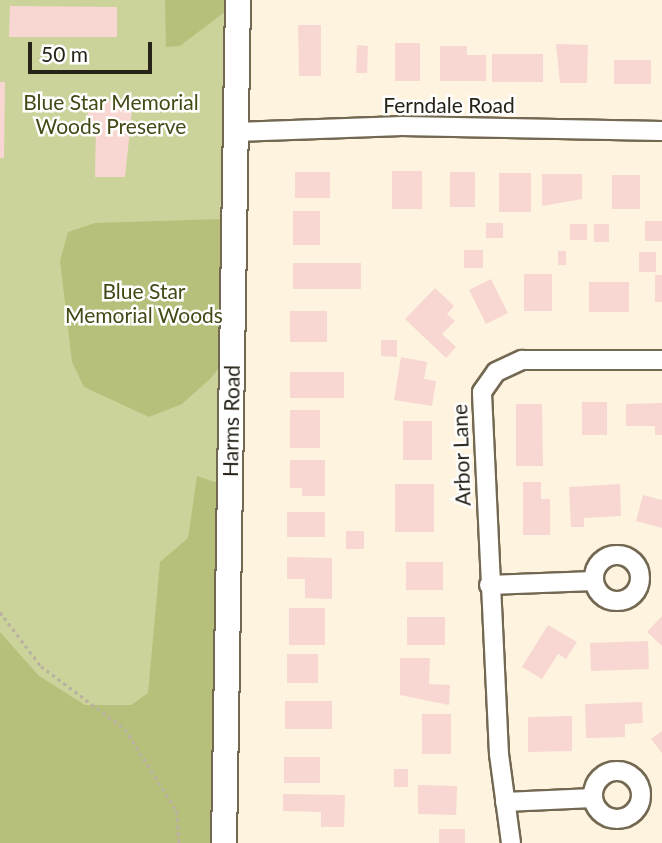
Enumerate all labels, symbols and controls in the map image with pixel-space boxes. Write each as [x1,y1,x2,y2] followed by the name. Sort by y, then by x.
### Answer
[32,28,156,72] scale bar
[41,41,88,66] text: 50 m
[23,89,199,139] park label: Blue Star Memorial Woods Preserve
[383,92,515,118] street label: Ferndale Road
[65,278,223,328] park label: Blue Star Memorial Woods
[217,365,245,477] street label: Harms Road
[447,403,475,507] street label: Arbor Lane

